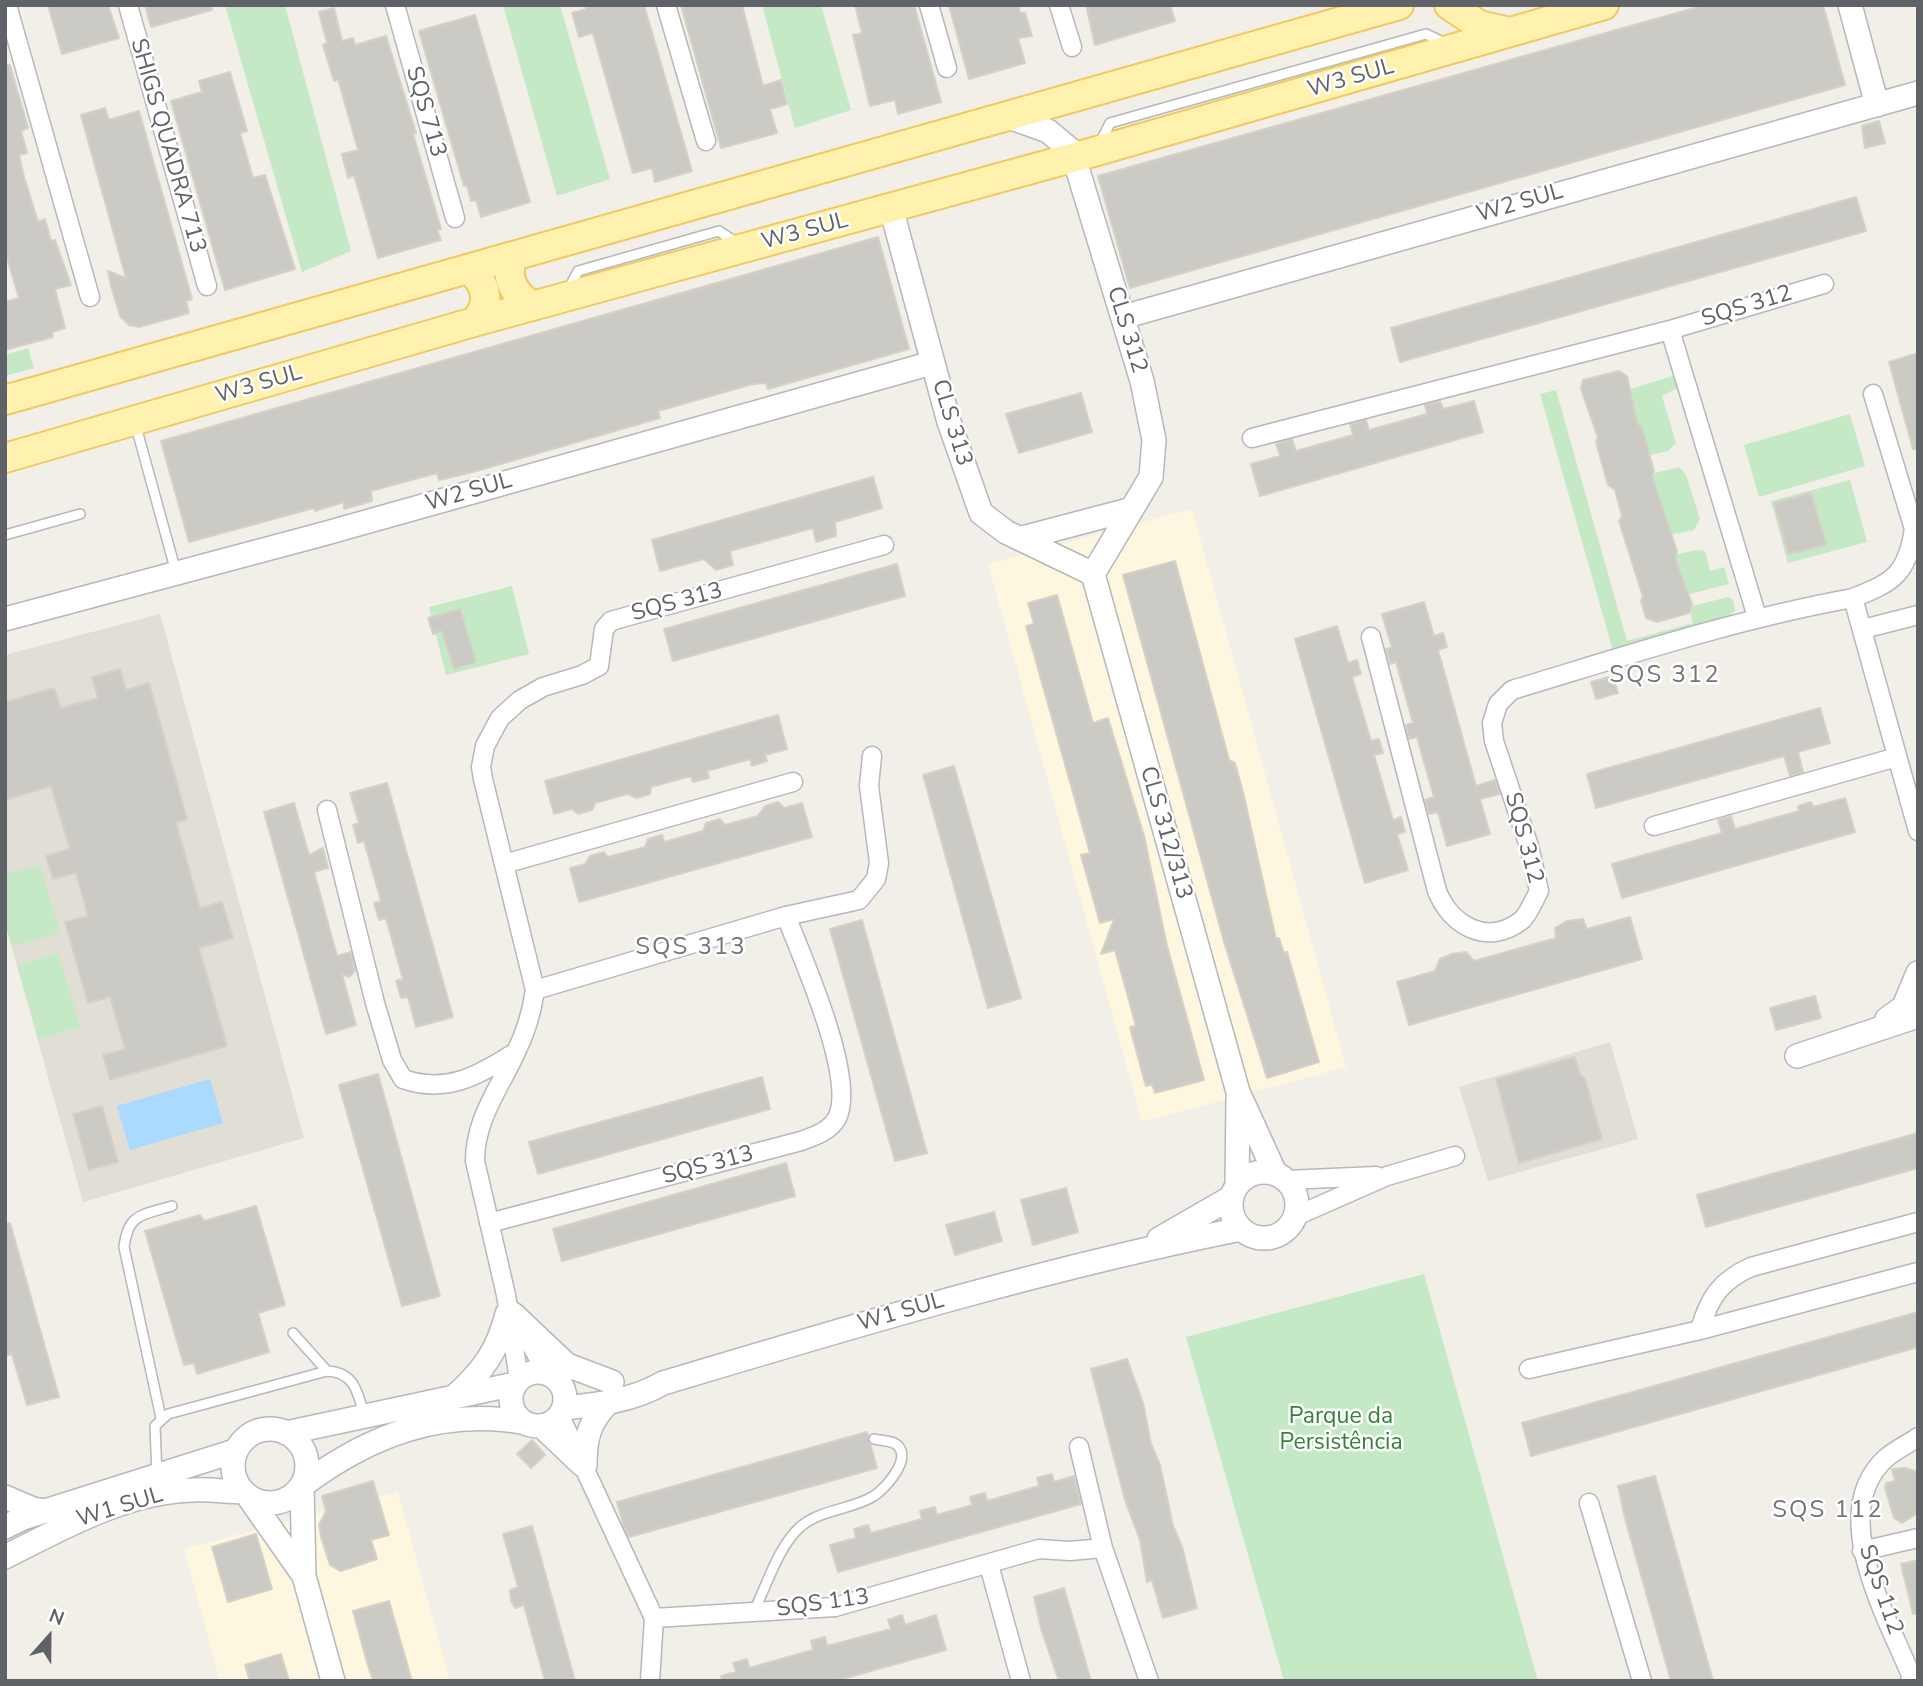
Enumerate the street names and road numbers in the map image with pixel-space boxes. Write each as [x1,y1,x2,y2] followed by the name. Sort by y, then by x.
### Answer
[123,36,211,256] street label: SHIGS QUADRA 713
[1305,54,1397,104] street label: W3 SUL
[399,63,451,161] street label: SQS 713
[1474,179,1566,229] street label: W2 SUL
[759,207,851,257] street label: W3 SUL
[1698,280,1796,334] street label: SQS 312
[1100,283,1152,377] street label: CLS 312
[213,360,305,410] street label: W3 SUL
[925,376,977,470] street label: CLS 313
[423,468,515,518] street label: W2 SUL
[628,578,726,628] street label: SQS 313
[1133,763,1197,903] street label: CLS 312/313
[1498,789,1548,887] street label: SQS 312
[659,1141,757,1191] street label: SQS 313
[855,1288,947,1338] street label: W1 SUL
[74,1482,166,1534] street label: W1 SUL
[1852,1541,1908,1639] street label: SQS 112
[775,1584,871,1624] street label: SQS 113

